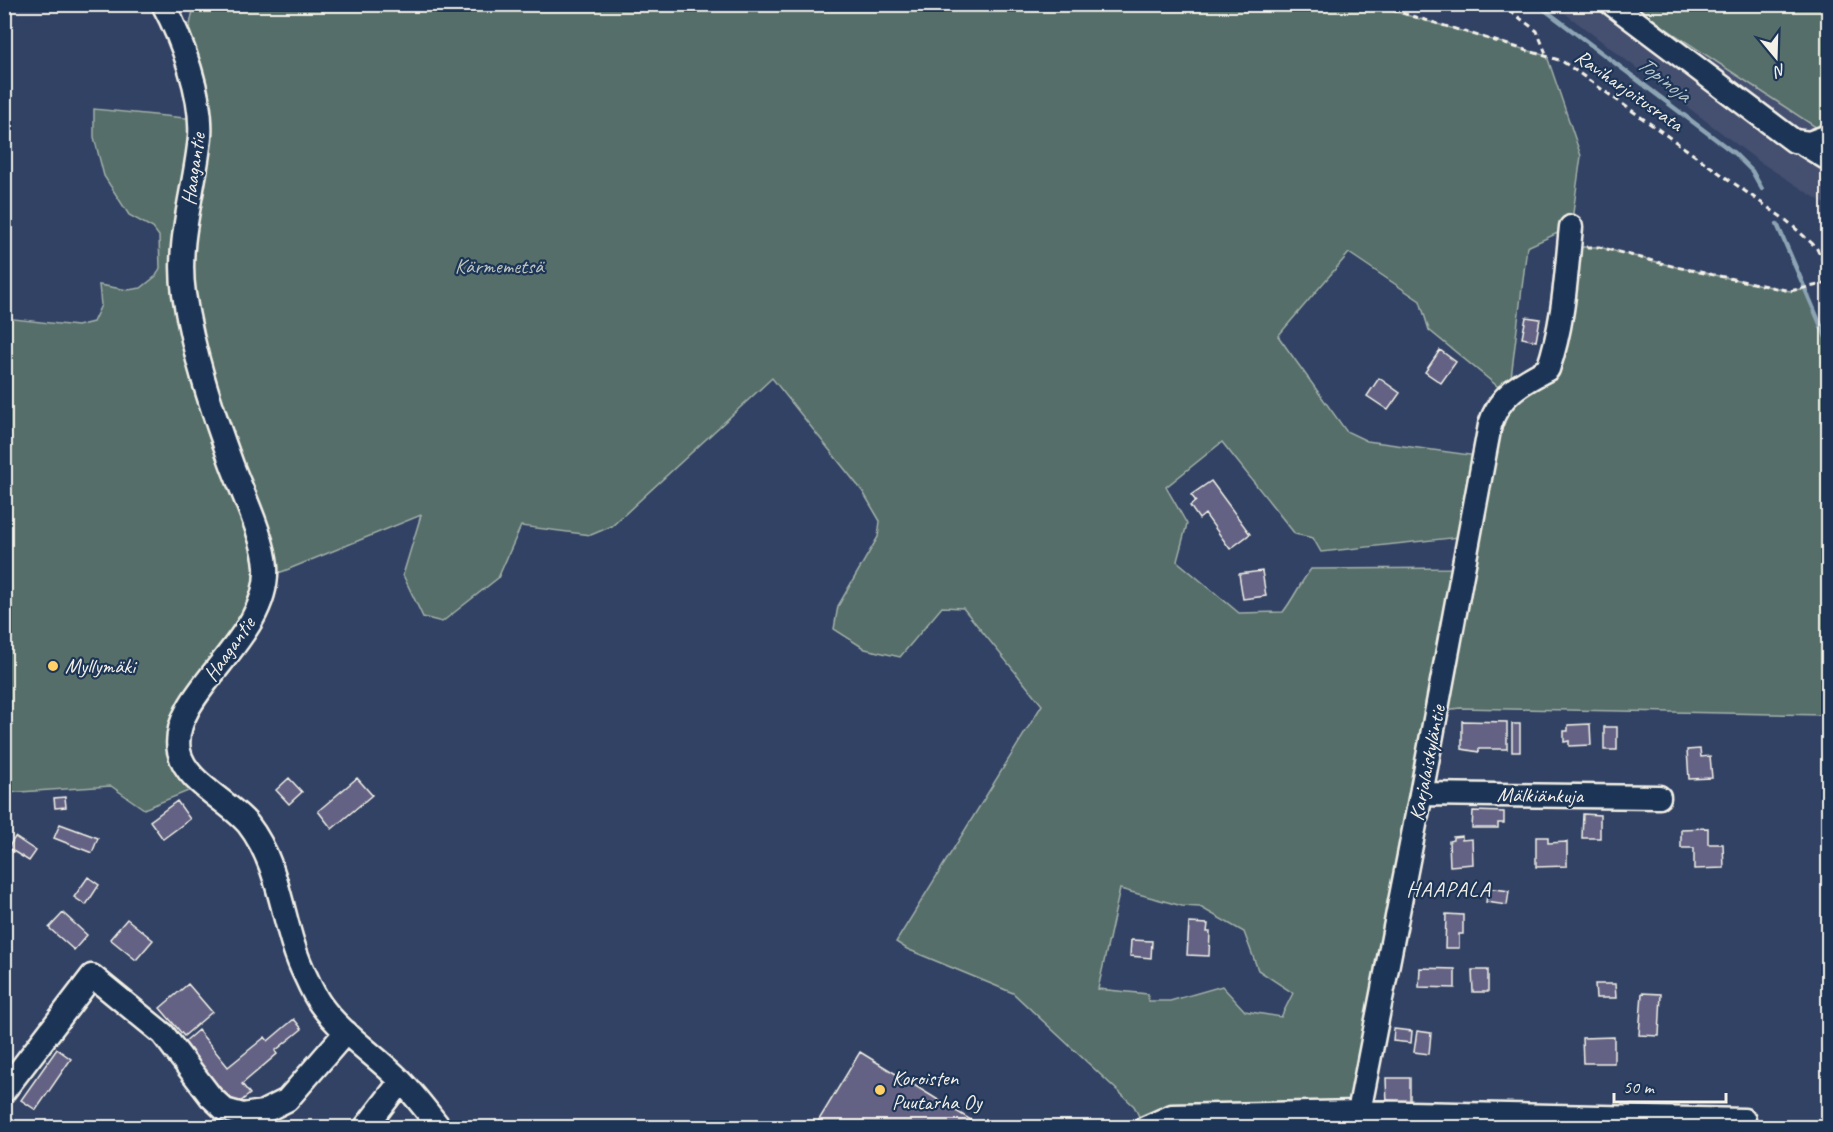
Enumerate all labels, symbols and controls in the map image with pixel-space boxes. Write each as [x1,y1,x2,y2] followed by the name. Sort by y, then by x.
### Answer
[1746,27,1806,87] north arrow
[1570,43,1689,138] street label: Raviharjoitusrata
[1632,50,1698,110] water label: Topinoja
[1770,59,1788,82] text: N
[175,130,211,207] street label: Haagantie
[455,253,545,279] park label: Kärmemetsä
[198,611,261,686] street label: Haagantie
[65,653,138,679] place label: Myllymäki
[46,659,60,673] marker: Myllymäki
[1403,702,1451,823] street label: Karjalaiskyläntie
[1497,781,1585,809] street label: Mälkiänkuja
[1406,875,1492,903] district label: HAAPALA
[892,1065,983,1115] place label: Koroisten Puutarha Oy
[1614,1066,1726,1104] scale bar
[1623,1076,1656,1098] text: 50 m
[873,1083,887,1097] marker: Koroisten Puutarha Oy

